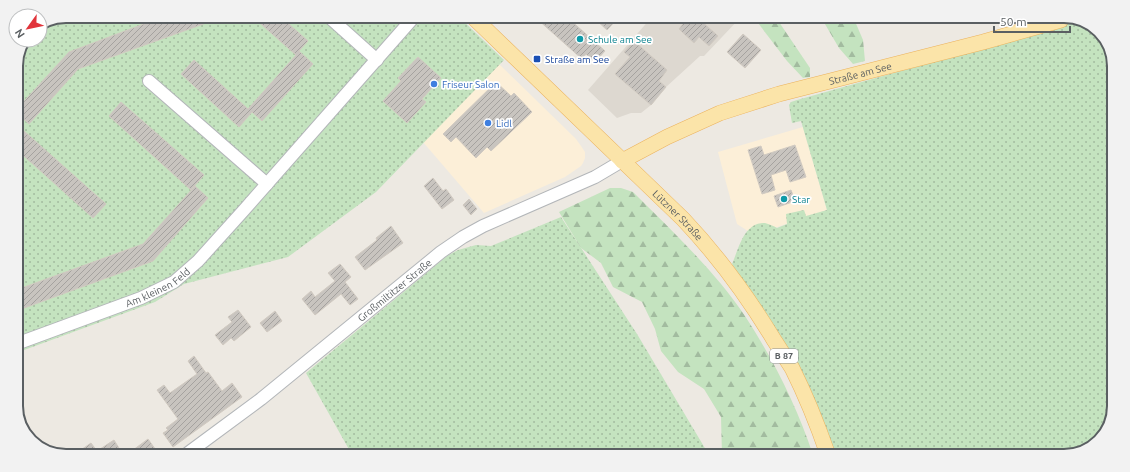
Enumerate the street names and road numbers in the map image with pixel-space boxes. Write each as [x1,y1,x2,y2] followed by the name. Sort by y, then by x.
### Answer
[828,60,893,87] street label: Straße am See
[651,188,705,243] street label: Lützner Straße
[355,257,434,323] street label: Großmiltitzer Straße
[124,265,192,309] street label: Am kleinen Feld
[770,349,798,363] road number: B 87

